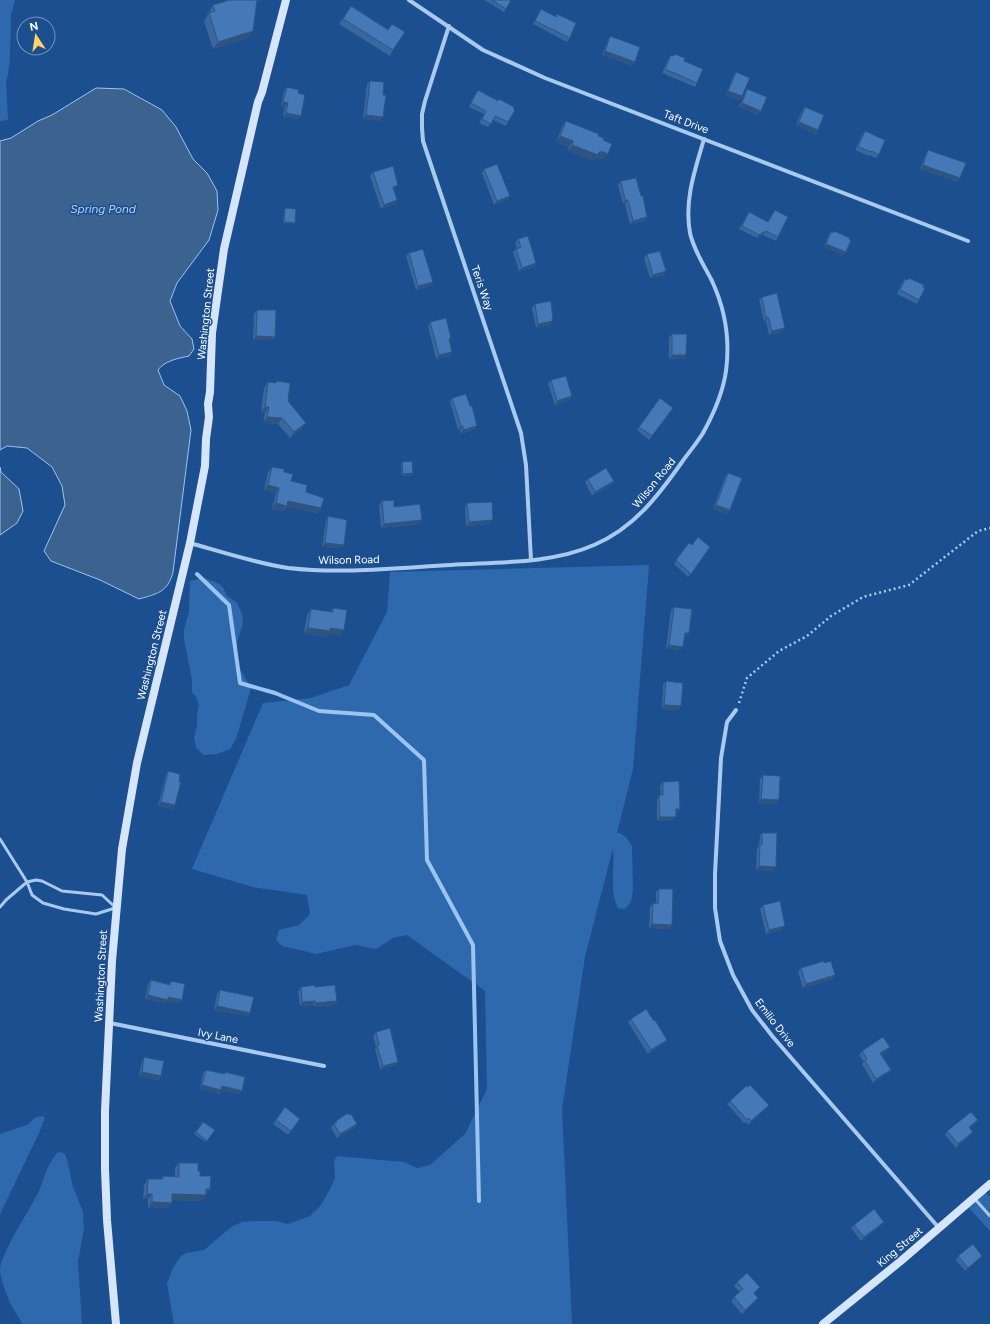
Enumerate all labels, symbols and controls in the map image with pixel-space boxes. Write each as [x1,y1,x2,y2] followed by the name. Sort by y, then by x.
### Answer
[16,16,56,56] north arrow
[29,19,40,34] text: N
[662,107,710,137] street label: Taft Drive
[70,202,137,216] water label: Spring Pond
[468,264,496,313] street label: Teris Way
[195,267,217,361] street label: Washington Street
[630,455,678,511] street label: Wilson Road
[318,553,380,567] street label: Wilson Road
[135,609,169,701] street label: Washington Street
[92,930,110,1022] street label: Washington Street
[752,996,798,1050] street label: Emilio Drive
[197,1026,239,1046] street label: Ivy Lane
[875,1224,925,1270] street label: King Street

